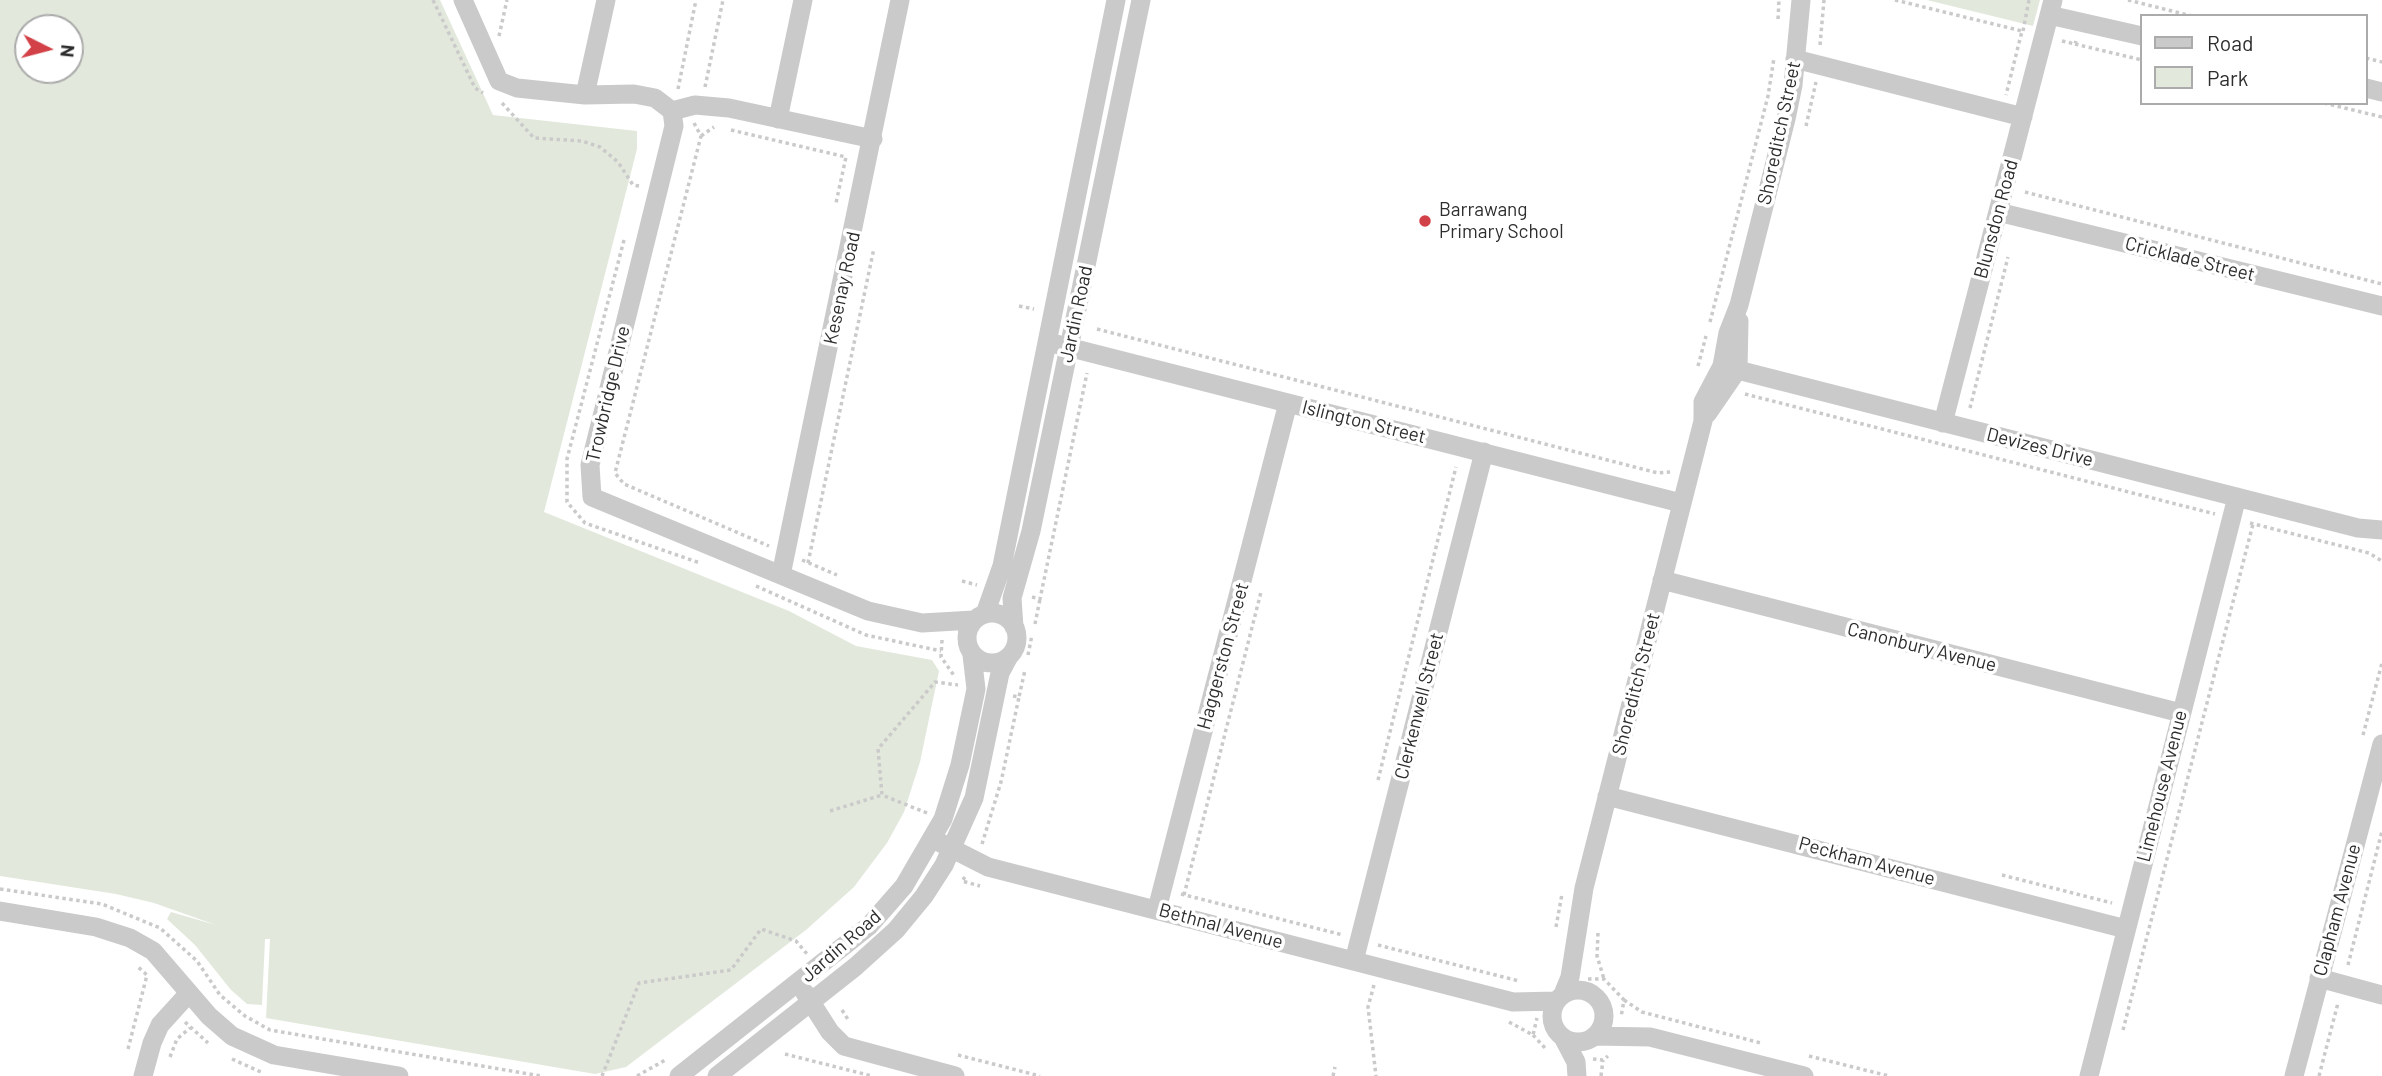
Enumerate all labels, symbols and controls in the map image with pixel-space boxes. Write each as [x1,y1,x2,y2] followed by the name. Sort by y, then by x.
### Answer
[14,14,84,84] north arrow
[2140,14,2368,105] legend
[2207,30,2253,55] text: Road
[56,44,80,59] text: N
[1753,59,1805,207] street label: Shoreditch Street
[2207,65,2248,90] text: Park
[1969,157,2023,281] street label: Blunsdon Road
[1439,199,1564,243] place label: Barrawang Primary School
[1417,213,1433,229] marker: Barrawang Primary School
[819,229,865,347] street label: Kesenay Road
[2123,232,2257,286] street label: Cricklade Street
[1055,263,1097,365] street label: Jardin Road
[581,324,635,464] street label: Trowbridge Drive
[1300,396,1428,448] street label: Islington Street
[1984,423,2096,471] street label: Devizes Drive
[1192,580,1254,732] street label: Haggerston Street
[1607,610,1665,758] street label: Shoreditch Street
[1845,617,1999,677] street label: Canonbury Avenue
[1390,630,1448,782] street label: Clerkenwell Street
[2132,708,2192,864] street label: Limehouse Avenue
[1796,832,1938,890] street label: Peckham Avenue
[2308,841,2366,979] street label: Clapham Avenue
[1156,898,1286,954] street label: Bethnal Avenue
[796,905,886,987] street label: Jardin Road

